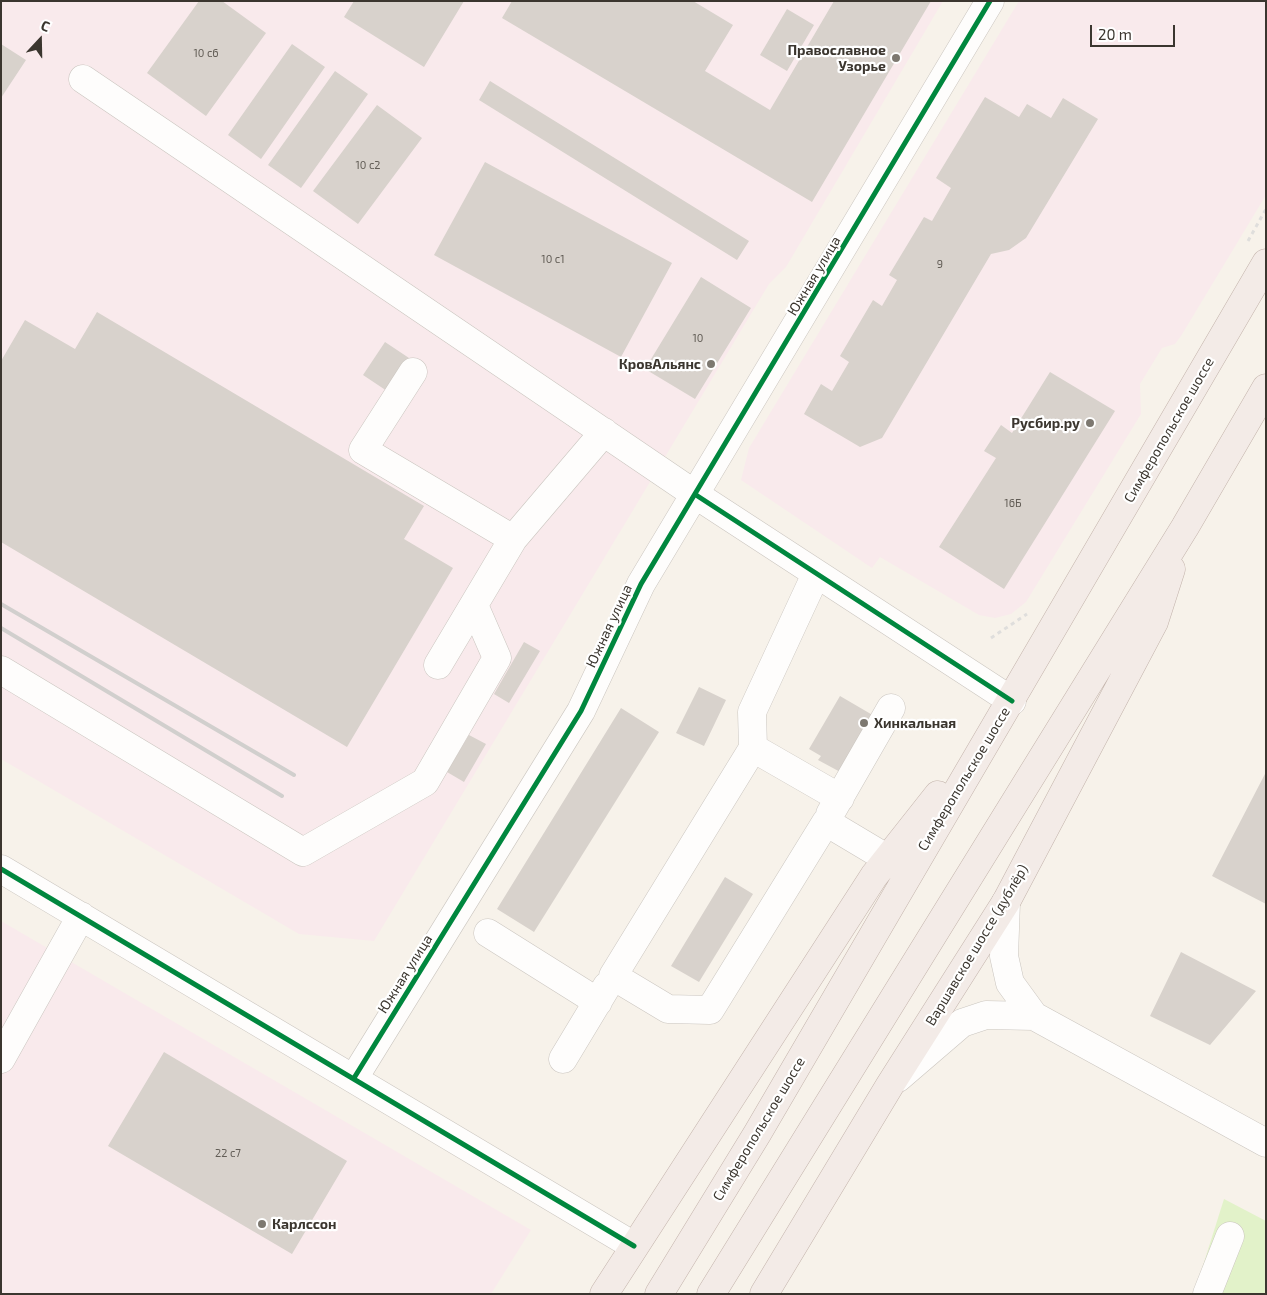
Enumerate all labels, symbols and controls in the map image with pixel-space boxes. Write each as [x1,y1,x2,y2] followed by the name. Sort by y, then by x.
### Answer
[15,15,65,65] north arrow
[1092,15,1177,47] scale bar
[39,16,52,35] text: С
[1098,25,1132,43] text: 20 m
[787,42,886,74] place label: Православное Узорье
[193,46,219,60] house number: 10 с6
[890,52,902,64] marker: Православное Узорье
[355,158,381,172] house number: 10 с2
[784,233,844,319] street label: Южная улица
[541,252,565,266] house number: 10 с1
[937,257,943,271] house number: 9
[692,331,704,345] house number: 10
[1121,354,1217,506] street label: Симферопольское шоссе
[619,356,701,372] place label: КровАльянс
[705,358,717,370] marker: КровАльянс
[1011,415,1080,431] place label: Русбир.ру
[1084,417,1096,429] marker: Русбир.ру
[1004,496,1022,510] house number: 16Б
[582,582,636,670] street label: Южная улица
[914,704,1014,854] street label: Симферопольское шоссе
[874,715,956,731] place label: Хинкальная
[858,717,870,729] marker: Хинкальная
[922,861,1032,1029] street label: Варшавское шоссе (дублёр)
[374,932,436,1016] street label: Южная улица
[709,1054,809,1204] street label: Симферопольское шоссе
[215,1146,241,1160] house number: 22 с7
[272,1216,337,1232] place label: Карлссон
[256,1218,268,1230] marker: Карлссон

